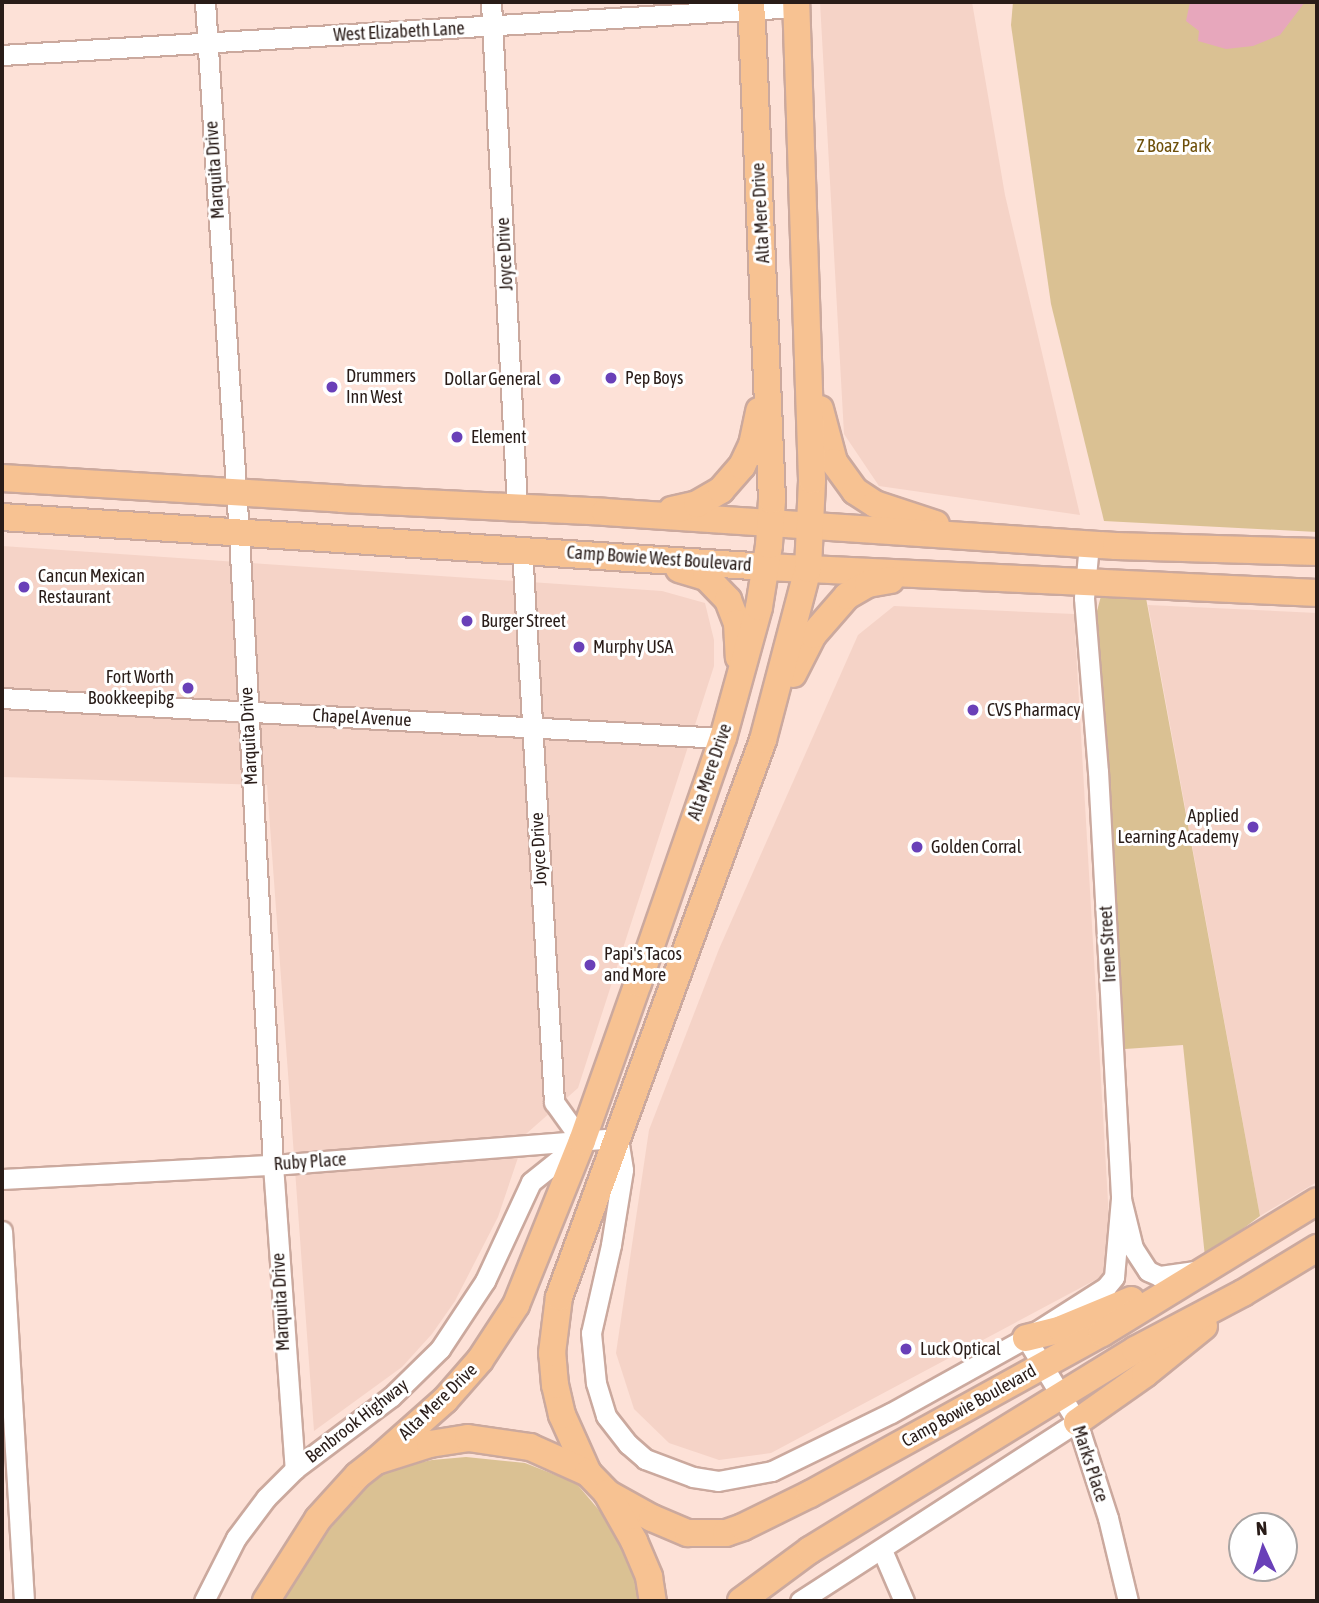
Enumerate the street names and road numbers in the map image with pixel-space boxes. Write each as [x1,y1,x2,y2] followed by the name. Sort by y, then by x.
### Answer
[333,18,465,46] street label: West Elizabeth Lane
[201,120,229,220] street label: Marquita Drive
[748,162,774,264] street label: Alta Mere Drive
[492,217,518,291] street label: Joyce Drive
[566,542,752,576] street label: Camp Bowie West Boulevard
[236,686,262,786] street label: Marquita Drive
[312,705,412,731] street label: Chapel Avenue
[683,721,737,823] street label: Alta Mere Drive
[526,812,552,886] street label: Joyce Drive
[1095,905,1121,983] street label: Irene Street
[273,1149,347,1175] street label: Ruby Place
[268,1252,294,1352] street label: Marquita Drive
[394,1359,482,1445] street label: Alta Mere Drive
[898,1360,1040,1452] street label: Camp Bowie Boulevard
[301,1374,413,1468] street label: Benbrook Highway
[1067,1423,1113,1505] street label: Marks Place

